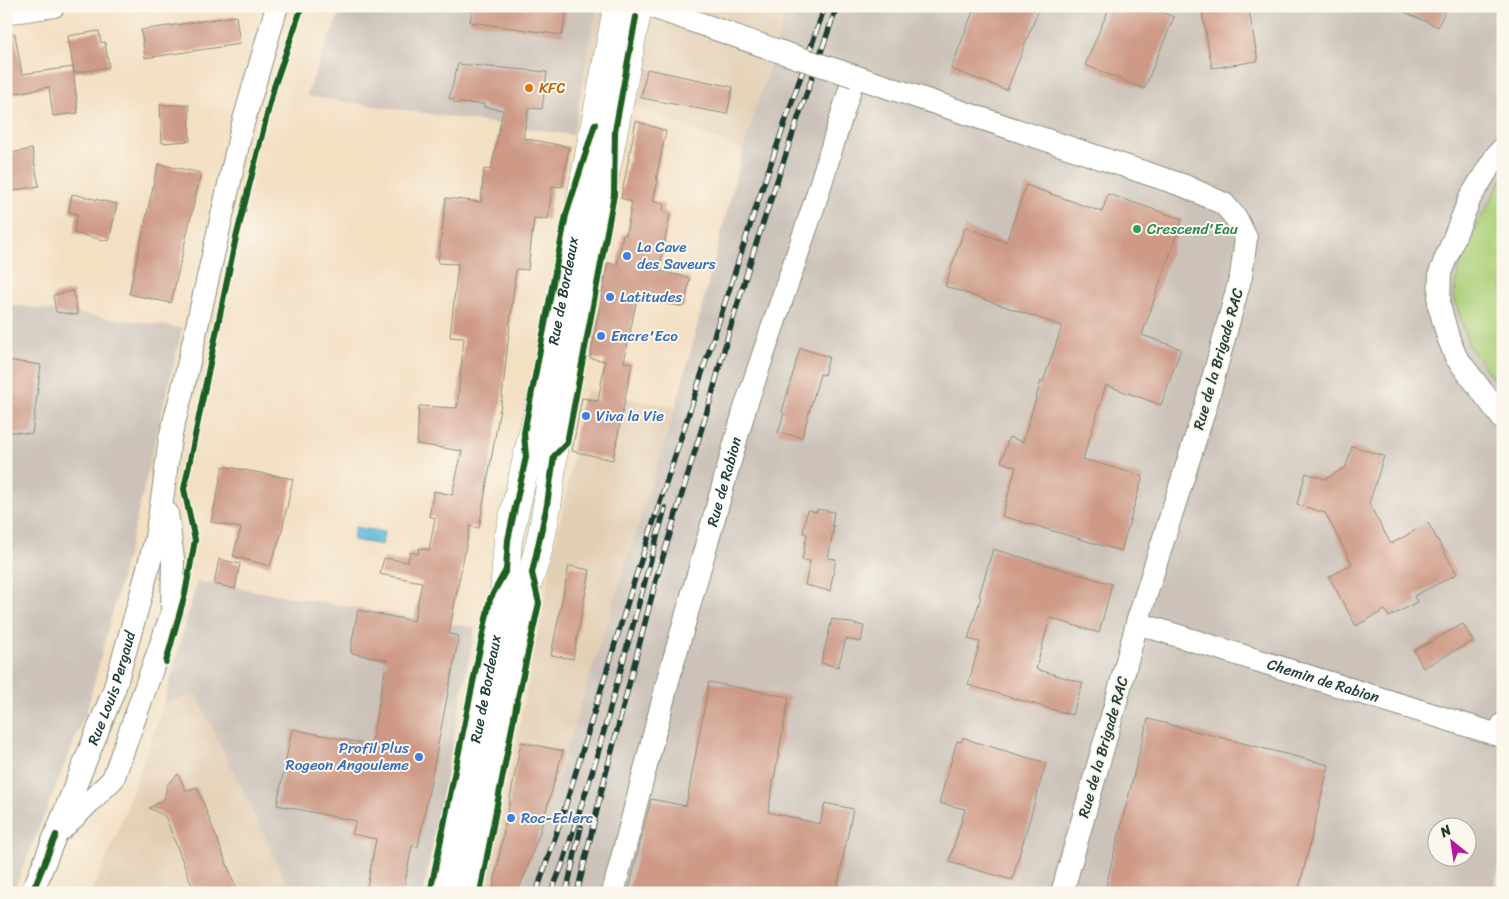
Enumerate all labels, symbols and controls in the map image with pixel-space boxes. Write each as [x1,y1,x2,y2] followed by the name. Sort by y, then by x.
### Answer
[539,75,565,101] place label: KFC
[523,82,535,94] marker: KFC
[1147,216,1238,242] place label: Crescend'Eau
[1131,223,1143,235] marker: Crescend'Eau
[540,234,586,347] street label: Rue de Bordeaux
[637,234,716,277] place label: La Cave des Saveurs
[621,250,633,262] marker: La Cave des Saveurs
[620,284,682,310] place label: Latitudes
[1185,285,1251,433] street label: Rue de la Brigade RAC
[604,291,616,303] marker: Latitudes
[611,323,678,349] place label: Encre'Eco
[595,330,607,342] marker: Encre'Eco
[596,403,664,429] place label: Viva la Vie
[580,410,592,422] marker: Viva la Vie
[699,434,749,530] street label: Rue de Rabion
[80,627,143,749] street label: Rue Louis Pergaud
[462,632,509,745] street label: Rue de Bordeaux
[1264,651,1383,710] street label: Chemin de Rabion
[1070,673,1136,821] street label: Rue de la Brigade RAC
[286,735,409,778] place label: Profil Plus Rogeon Angouleme
[413,751,425,763] marker: Profil Plus Rogeon Angouleme
[521,805,594,831] place label: Roc-Eclerc
[505,812,517,824] marker: Roc-Eclerc
[1426,816,1476,866] north arrow
[1434,818,1456,845] text: N

